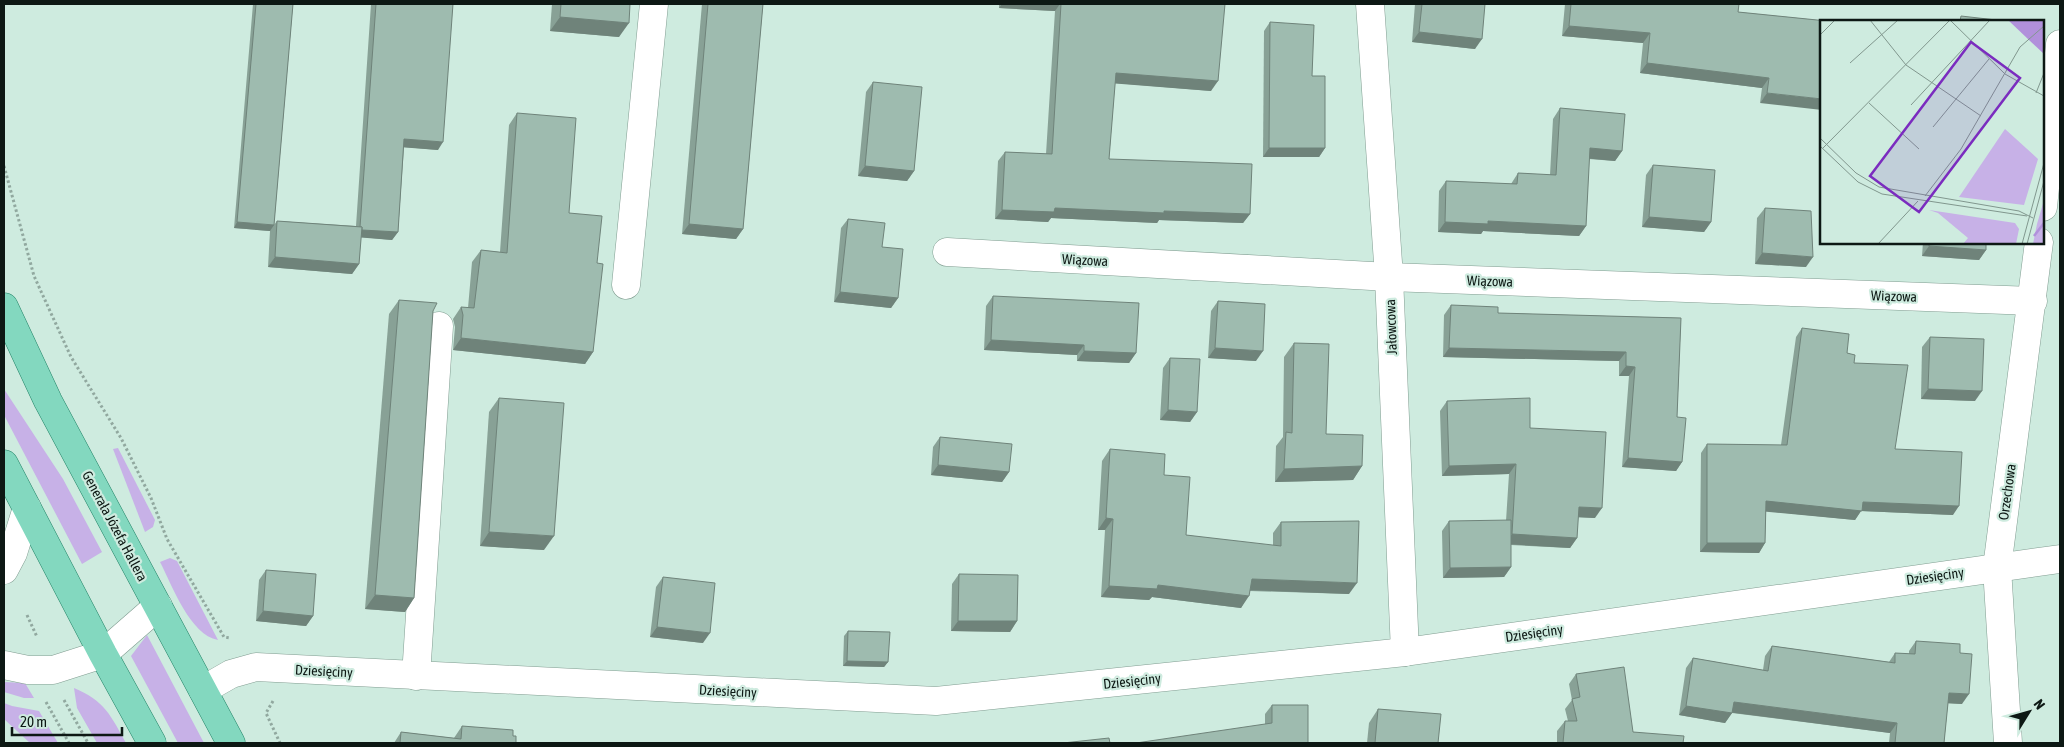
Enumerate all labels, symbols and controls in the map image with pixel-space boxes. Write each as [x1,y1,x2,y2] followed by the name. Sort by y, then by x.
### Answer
[1820,20,2044,244] inset map
[1062,251,1108,269] street label: Wiązowa
[1467,272,1513,290] street label: Wiązowa
[1871,287,1917,305] street label: Wiązowa
[1382,299,1400,355] street label: Jałowcowa
[1995,463,2019,521] street label: Orzechowa
[79,468,151,584] street label: Generała Józefa Hallera
[1905,564,1965,588] street label: Dziesięciny
[1504,621,1564,645] street label: Dziesięciny
[295,661,354,681] street label: Dziesięciny
[1102,670,1162,692] street label: Dziesięciny
[699,681,758,701] street label: Dziesięciny
[2004,687,2054,737] north arrow
[2031,696,2048,712] text: N
[12,704,122,736] scale bar
[20,713,47,730] text: 20 m

